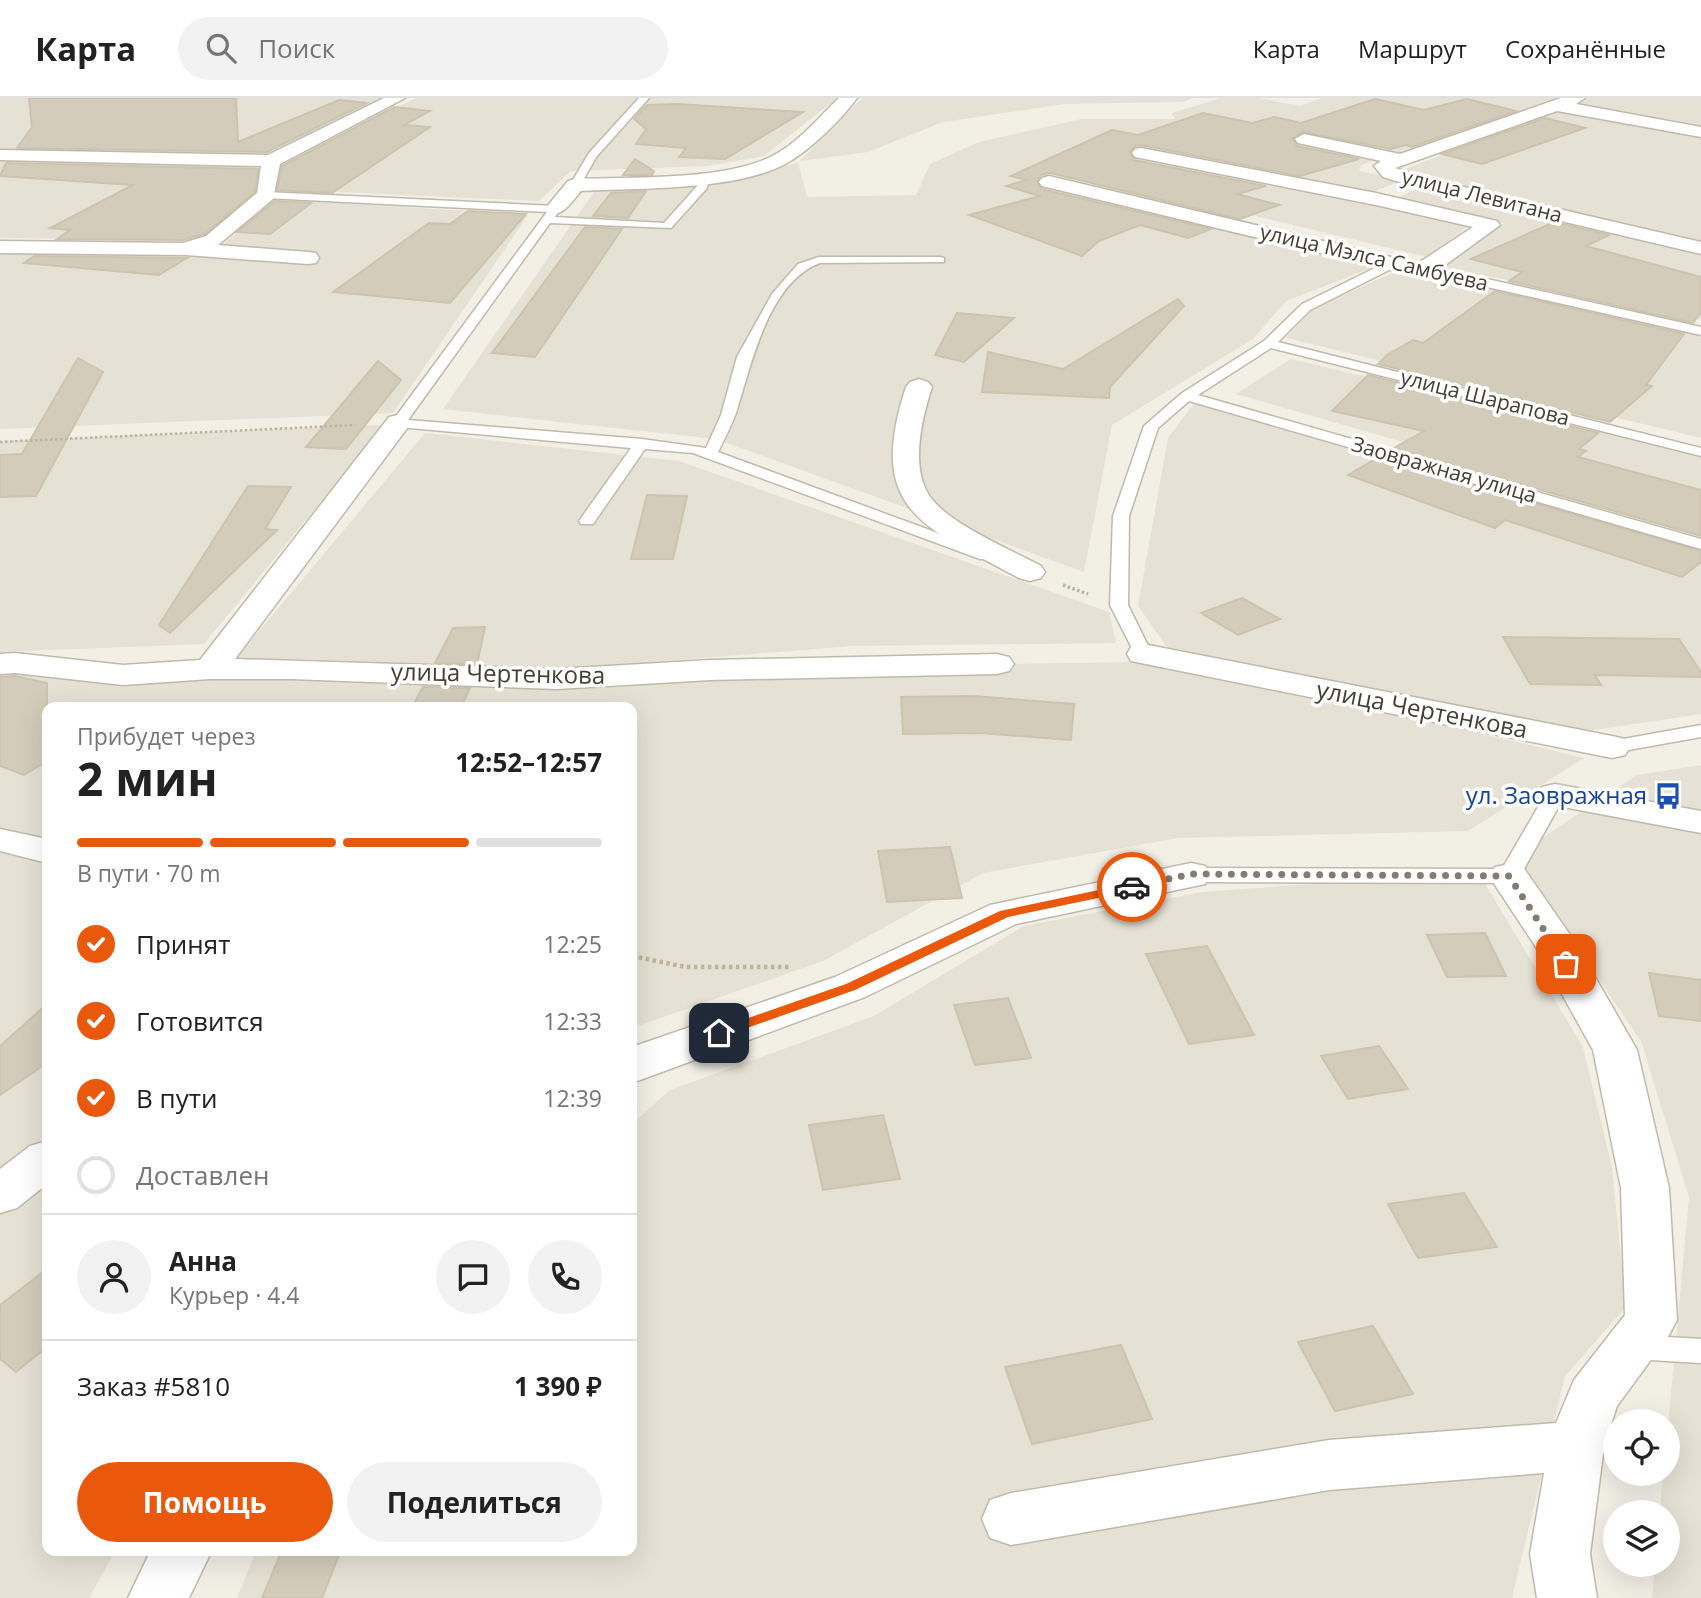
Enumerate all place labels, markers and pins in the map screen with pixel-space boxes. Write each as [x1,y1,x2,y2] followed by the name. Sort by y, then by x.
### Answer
[1466,778,1647,811] place label: ул. Заовражная
[1653,781,1683,811] bus stop icon: ул. Заовражная
[1536,934,1596,994] pin
[689,1003,749,1063] pin

